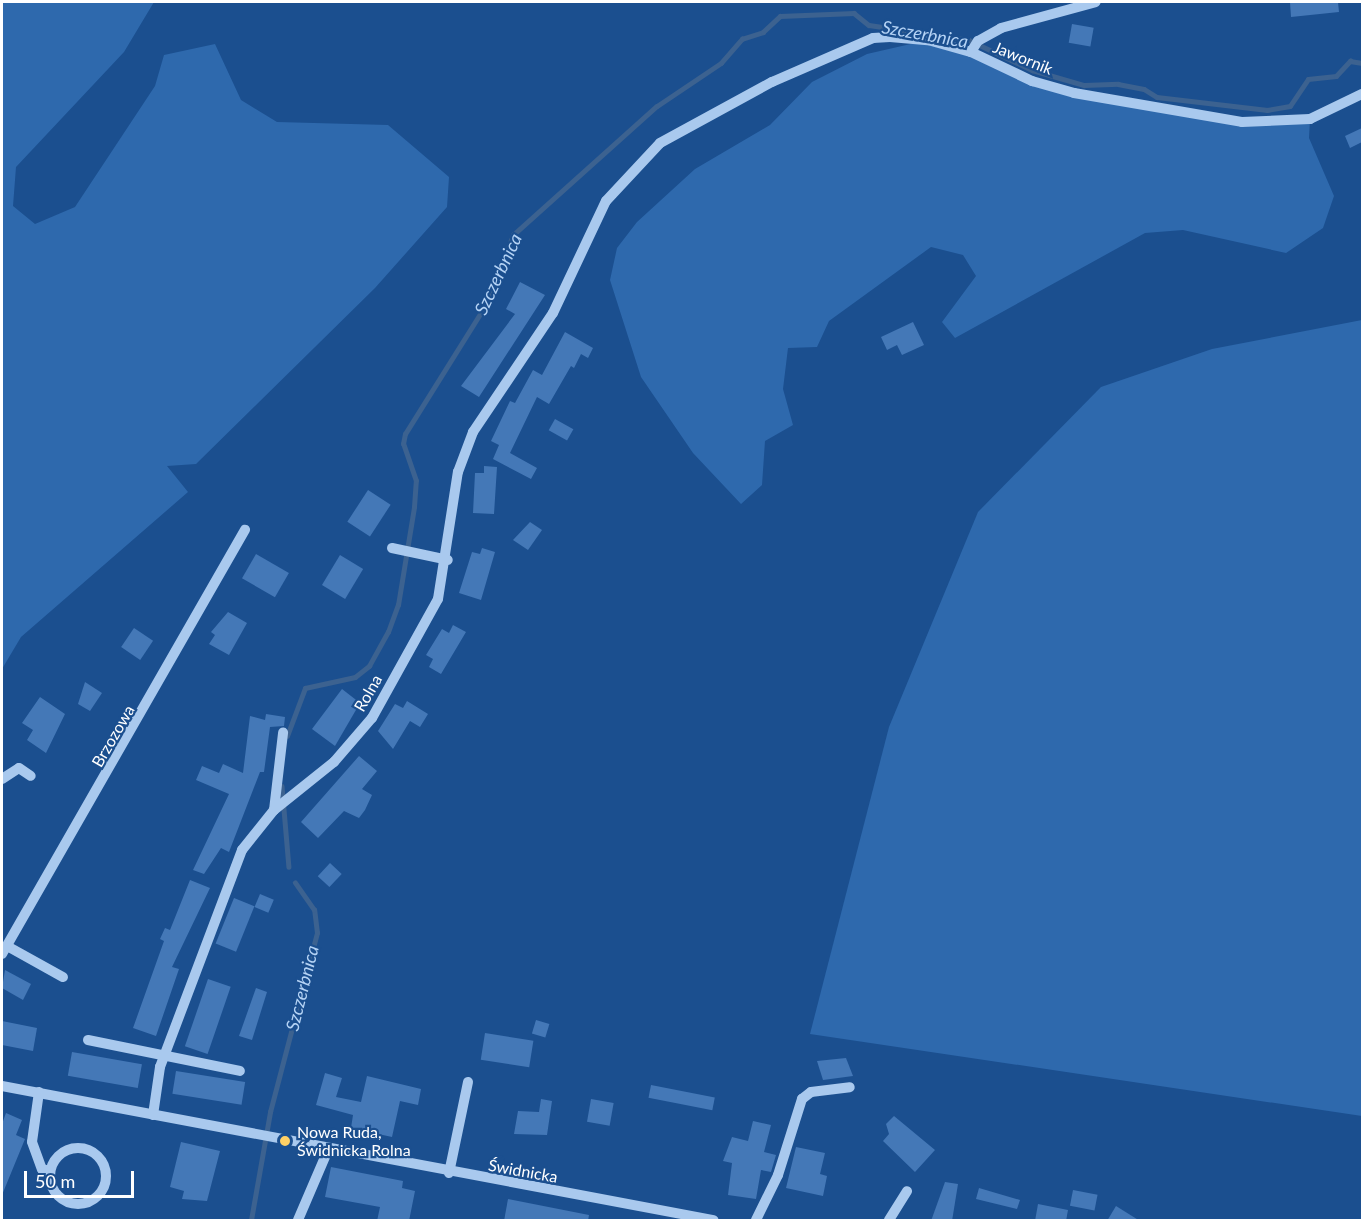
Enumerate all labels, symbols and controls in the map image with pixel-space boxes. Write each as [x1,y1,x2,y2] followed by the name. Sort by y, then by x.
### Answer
[880,16,970,52] water label: Szczerbnica
[990,37,1056,79] street label: Jawornik
[470,230,526,318] water label: Szczerbnica
[350,671,386,715] street label: Rolna
[88,702,138,770] street label: Brzozowa
[281,943,323,1033] water label: Szczerbnica
[297,1122,411,1160] place label: Nowa Ruda, Świdnicka Rolna
[278,1134,292,1148] marker: Nowa Ruda, Świdnicka Rolna
[487,1155,559,1187] street label: Świdnicka
[27,1159,136,1197] scale bar
[35,1170,75,1192] text: 50 m

